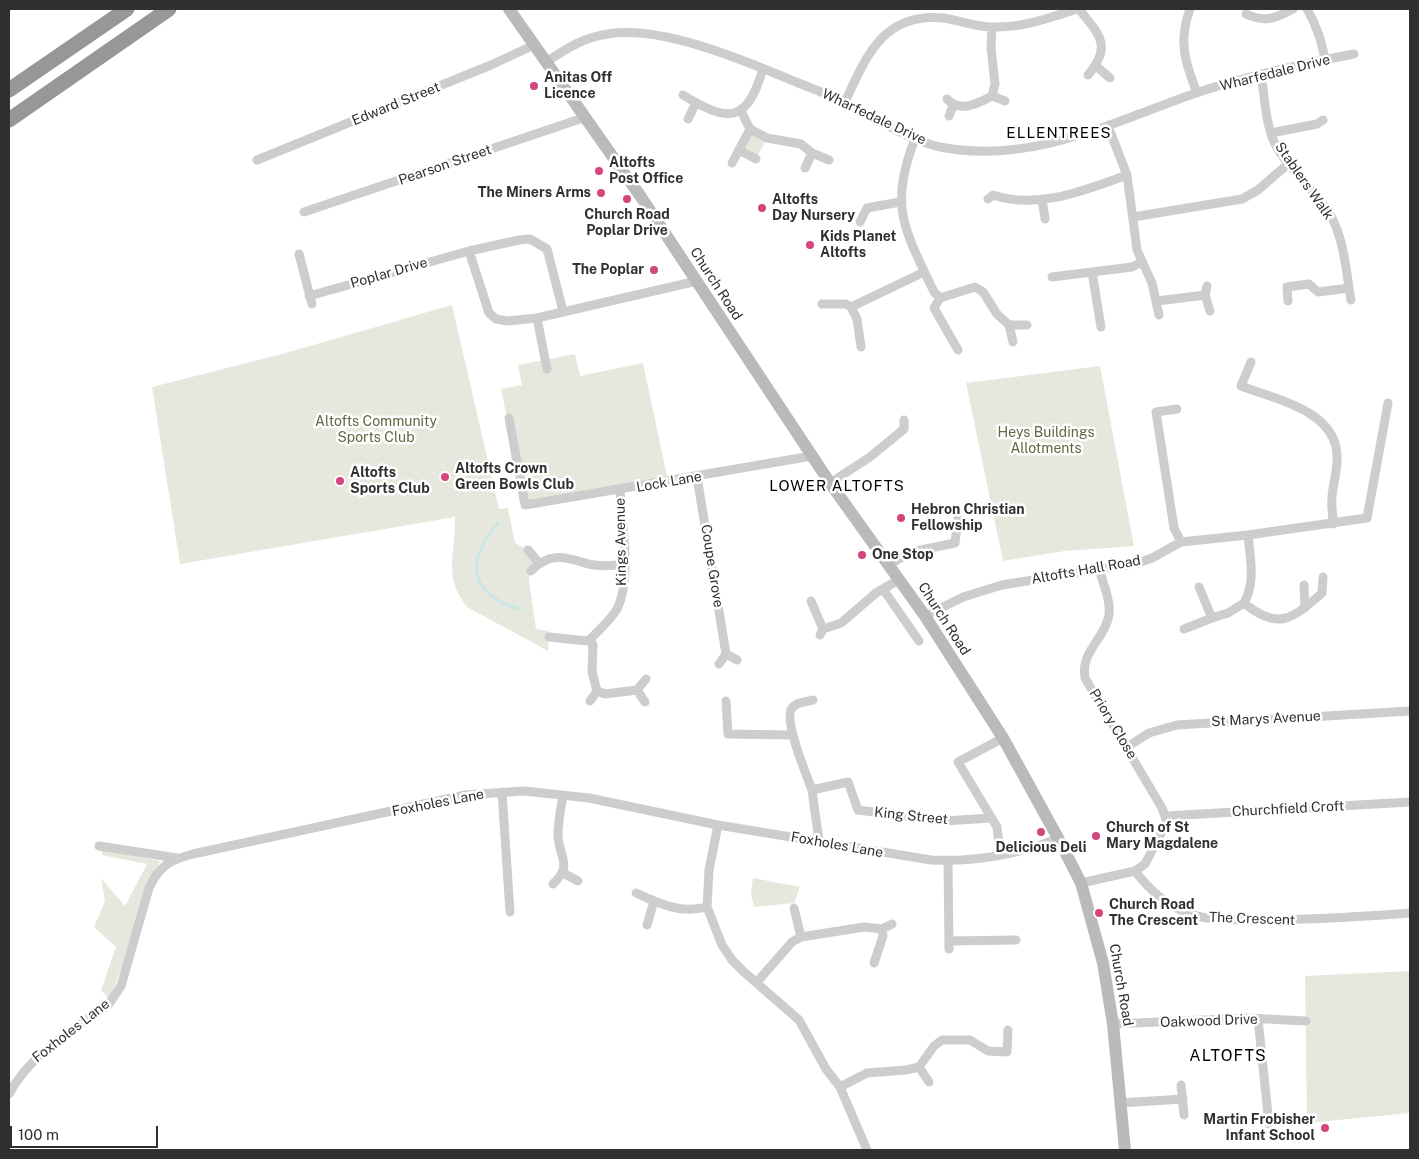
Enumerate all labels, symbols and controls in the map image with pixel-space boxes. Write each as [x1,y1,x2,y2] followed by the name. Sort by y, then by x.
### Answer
[1218,51,1332,95] street label: Wharfedale Drive
[544,70,612,102] place label: Anitas Off Licence
[350,79,442,129] street label: Edward Street
[528,80,540,92] marker: Anitas Off Licence
[819,86,929,148] street label: Wharfedale Drive
[1005,124,1113,142] district label: ELLENTREES
[1271,139,1337,223] street label: Stablers Walk
[396,141,494,189] street label: Pearson Street
[609,155,683,188] place label: Altofts Post Office
[593,165,605,177] marker: Altofts Post Office
[478,185,591,201] place label: The Miners Arms
[595,187,607,199] marker: The Miners Arms
[772,192,855,224] place label: Altofts Day Nursery
[621,193,633,205] marker: Church Road Poplar Drive
[756,202,768,214] marker: Altofts Day Nursery
[584,207,670,240] place label: Church Road Poplar Drive
[820,229,896,262] place label: Kids Planet Altofts
[804,239,816,251] marker: Kids Planet Altofts
[686,244,746,324] street label: Church Road
[349,254,429,292] street label: Poplar Drive
[572,262,644,278] place label: The Poplar
[648,264,660,276] marker: The Poplar
[315,414,437,447] park label: Altofts Community Sports Club
[998,425,1094,458] park label: Heys Buildings Allotments
[455,461,574,494] place label: Altofts Crown Green Bowls Club
[350,465,430,498] place label: Altofts Sports Club
[635,468,703,496] street label: Lock Lane
[439,471,451,483] marker: Altofts Crown Green Bowls Club
[334,475,346,487] marker: Altofts Sports Club
[768,477,906,495] district label: LOWER ALTOFTS
[612,498,630,586] street label: Kings Avenue
[911,502,1024,534] place label: Hebron Christian Fellowship
[895,512,907,524] marker: Hebron Christian Fellowship
[697,523,727,609] street label: Coupe Grove
[872,547,934,563] place label: One Stop
[856,549,868,561] marker: One Stop
[1030,552,1142,588] street label: Altofts Hall Road
[914,579,974,659] street label: Church Road
[1086,686,1140,762] street label: Priory Close
[1211,708,1321,730] street label: St Marys Avenue
[391,786,485,820] street label: Foxholes Lane
[1231,798,1345,820] street label: Churchfield Croft
[873,804,949,828] street label: King Street
[1106,820,1218,852] place label: Church of St Mary Magdalene
[1035,826,1047,838] marker: Delicious Deli
[790,829,884,861] street label: Foxholes Lane
[1090,830,1102,842] marker: Church of St Mary Magdalene
[995,840,1087,856] place label: Delicious Deli
[1109,897,1198,930] place label: Church Road The Crescent
[1093,907,1105,919] marker: Church Road The Crescent
[1209,909,1295,929] street label: The Crescent
[1105,942,1137,1028] street label: Church Road
[29,996,113,1066] street label: Foxholes Lane
[1160,1011,1258,1031] street label: Oakwood Drive
[1188,1046,1268,1066] district label: ALTOFTS
[1203,1112,1315,1144] place label: Martin Frobisher Infant School
[12,1116,160,1148] scale bar
[1319,1122,1331,1134] marker: Martin Frobisher Infant School
[18,1126,59,1143] text: 100 m

